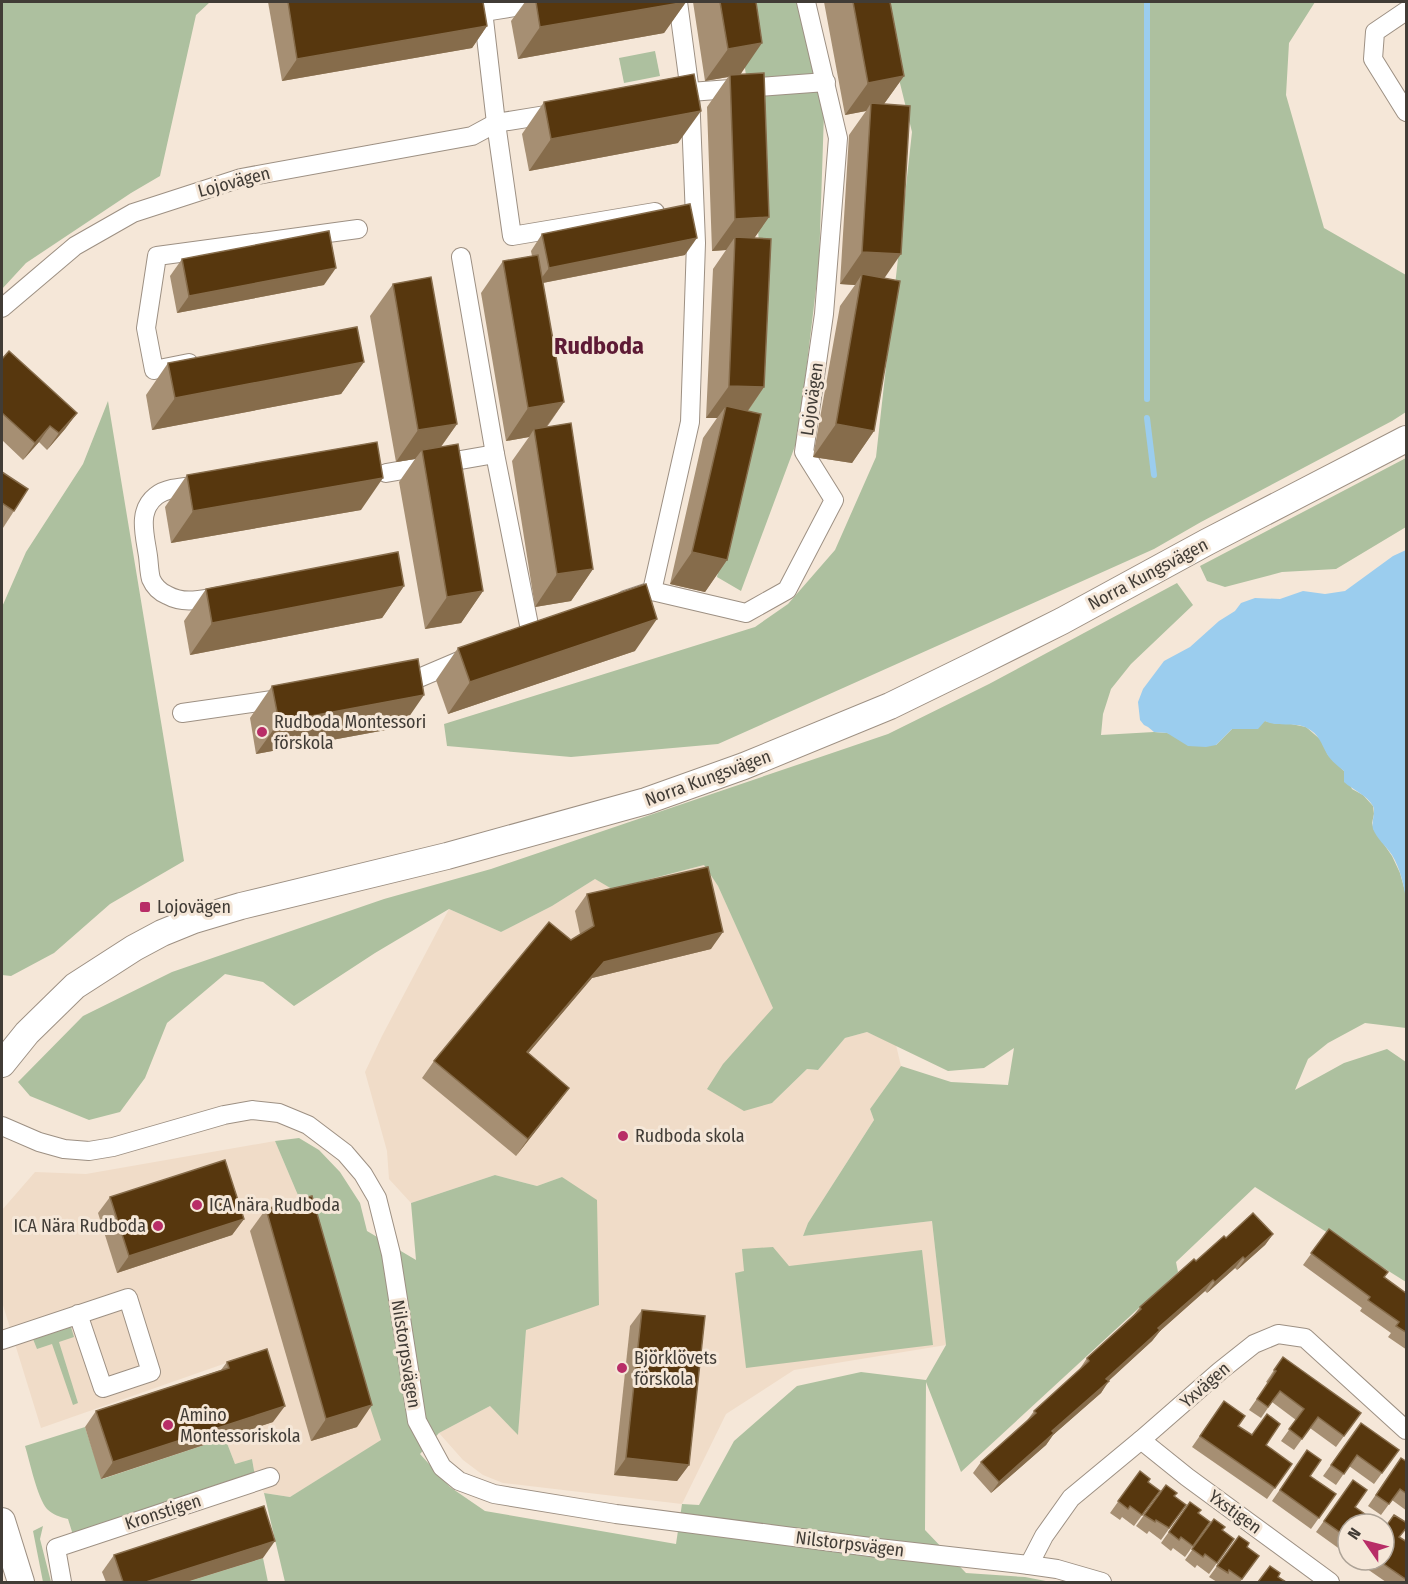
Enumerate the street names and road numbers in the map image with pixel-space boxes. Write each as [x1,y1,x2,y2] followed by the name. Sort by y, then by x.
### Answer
[195,162,273,202] street label: Lojovägen
[796,361,828,437] street label: Lojovägen
[1084,533,1212,615] street label: Norra Kungsvägen
[642,745,774,811] street label: Norra Kungsvägen
[387,1298,425,1410] street label: Nilstorpsvägen
[1176,1357,1234,1413] street label: Yxvägen
[1204,1485,1266,1539] street label: Yxstigen
[122,1489,204,1535] street label: Kronstigen
[794,1526,906,1562] street label: Nilstorpsvägen

